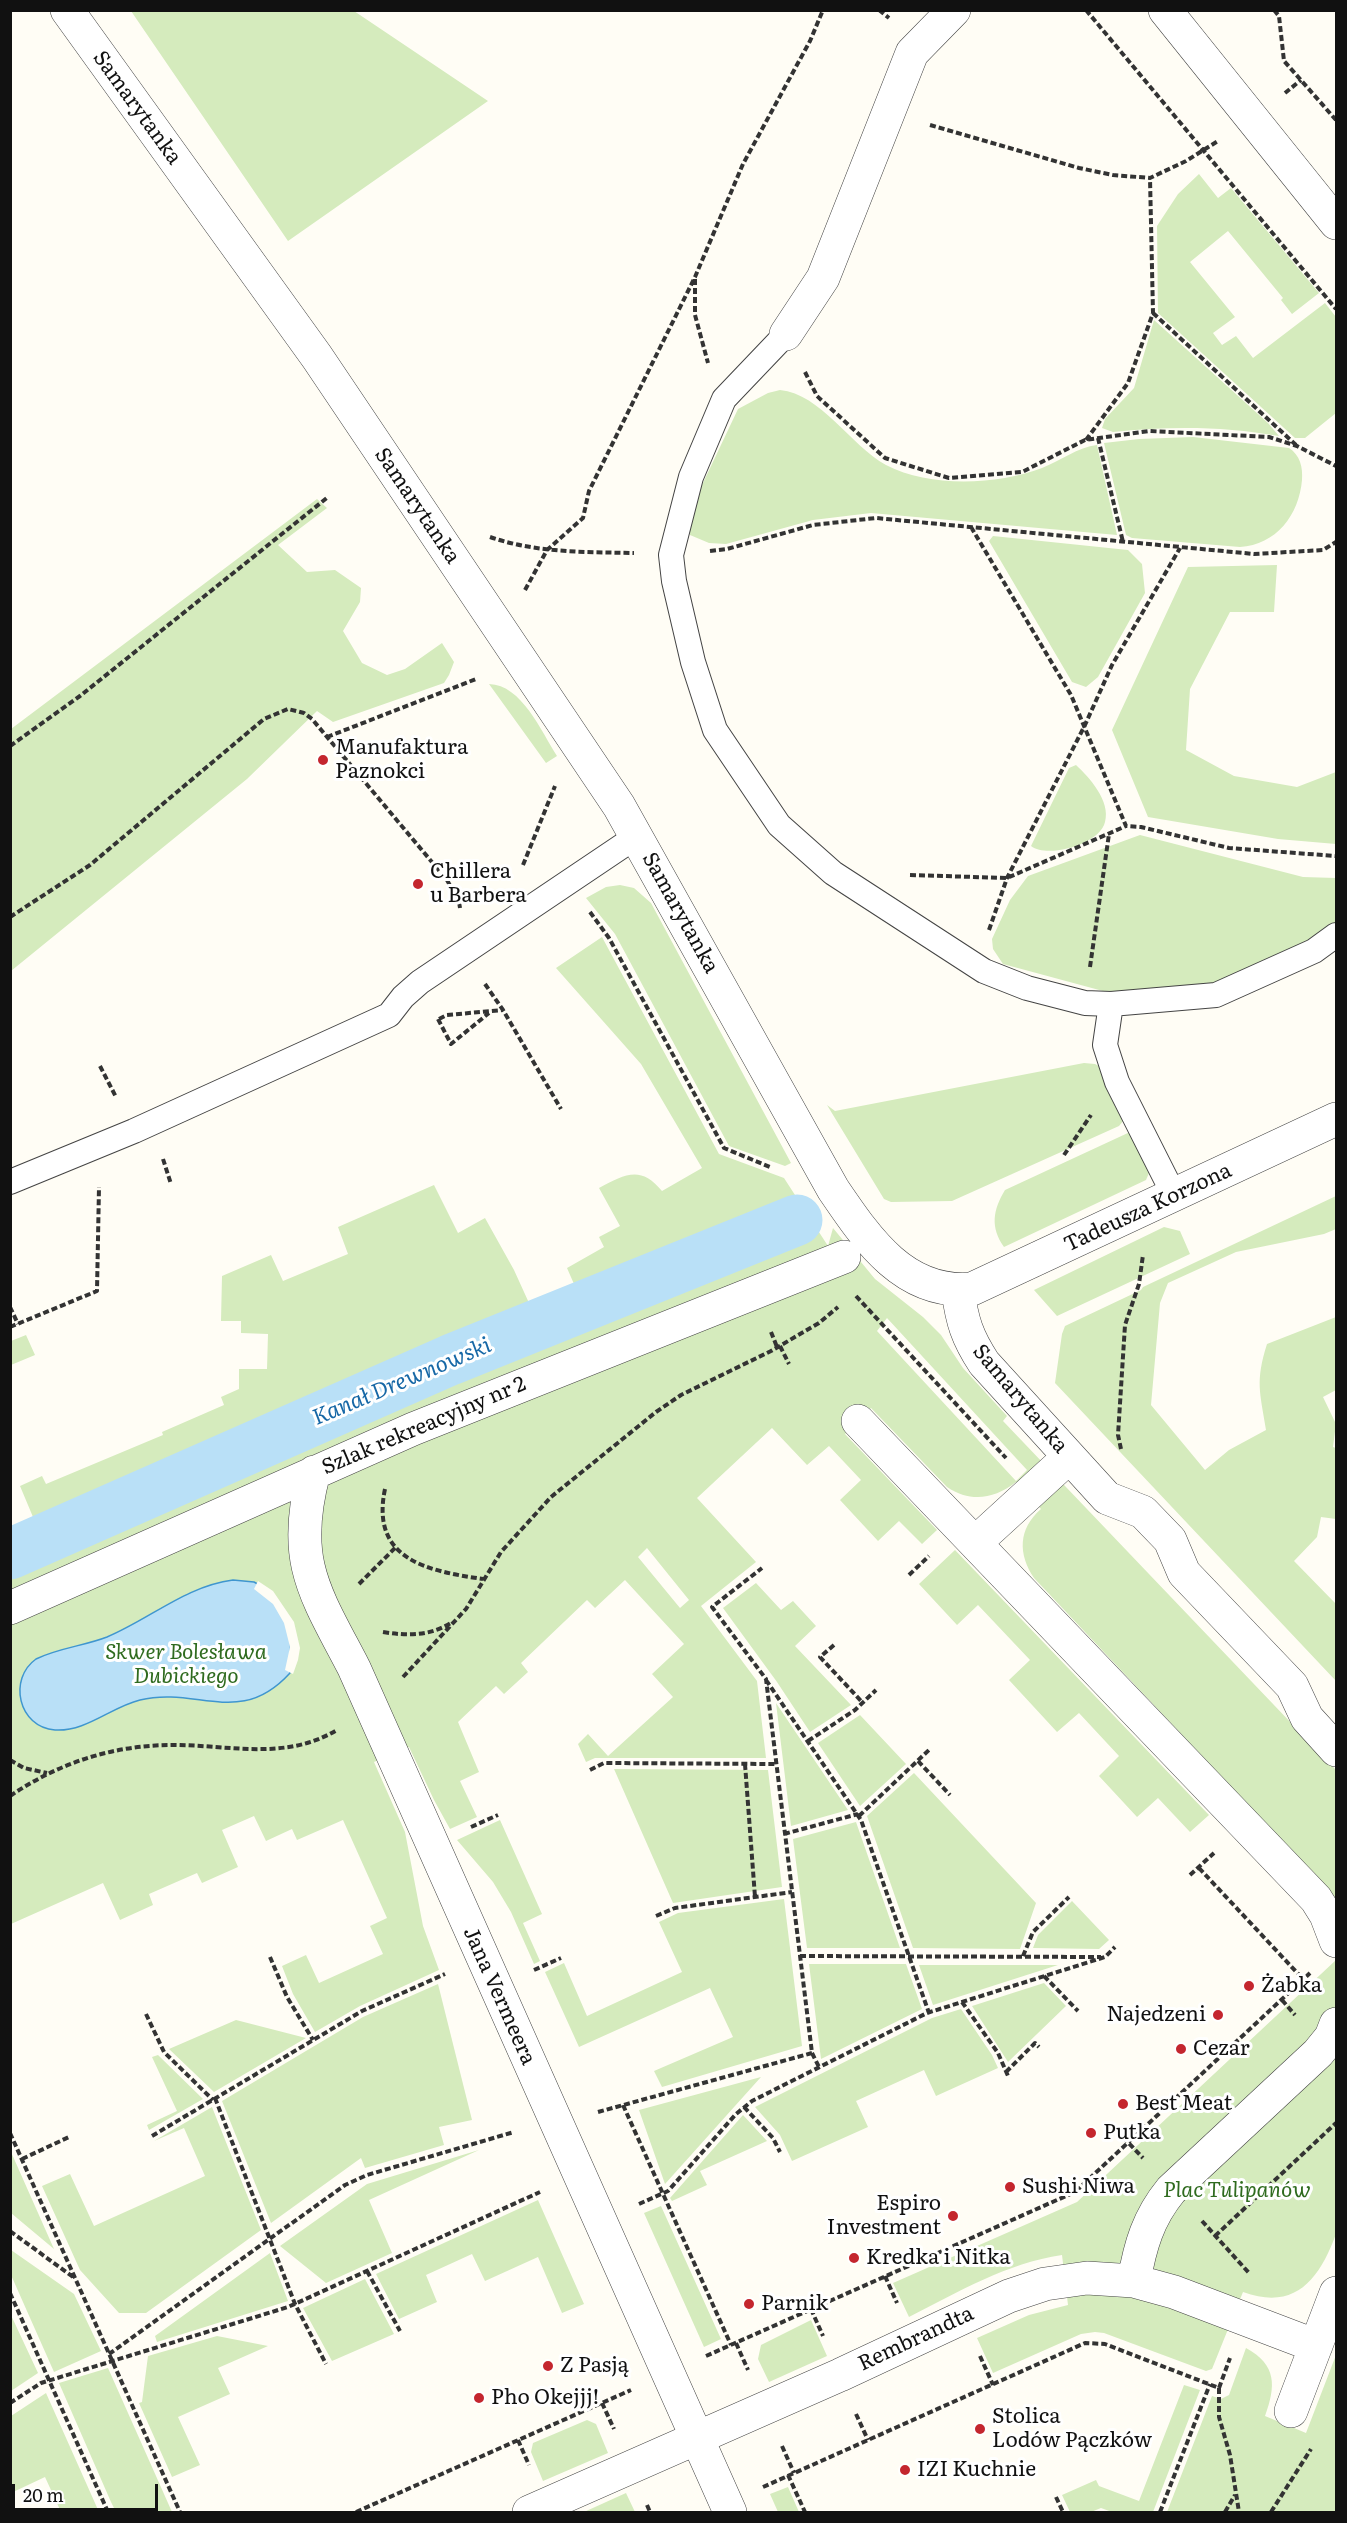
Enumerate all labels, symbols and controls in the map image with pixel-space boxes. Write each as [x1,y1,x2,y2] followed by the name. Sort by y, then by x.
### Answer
[87,46,187,170] street label: Samarytanka
[369,443,465,569] street label: Samarytanka
[335,735,468,785] place label: Manufaktura Paznokci
[316,753,330,767] marker: Manufaktura Paznokci
[636,848,724,978] street label: Samarytanka
[430,859,527,909] place label: Chillera u Barbera
[411,877,425,891] marker: Chillera u Barbera
[1060,1158,1236,1258] street label: Tadeusza Korzona
[309,1332,495,1432] water label: Kanał Drewnowski
[967,1339,1073,1459] street label: Samarytanka
[318,1372,530,1480] street label: Szlak rekreacyjny nr 2
[105,1640,267,1690] park label: Skwer Bolesława Dubickiego
[457,1923,541,2069] street label: Jana Vermeera
[1261,1973,1322,1999] place label: Żabka
[1242,1979,1256,1993] marker: Żabka
[1106,2002,1206,2028] place label: Najedzeni
[1211,2008,1225,2022] marker: Najedzeni
[1193,2036,1250,2062] place label: Cezar
[1174,2042,1188,2056] marker: Cezar
[1135,2091,1232,2117] place label: Best Meat
[1116,2097,1130,2111] marker: Best Meat
[1103,2120,1161,2146] place label: Putka
[1084,2126,1098,2140] marker: Putka
[1022,2174,1135,2200] place label: Sushi Niwa
[1163,2178,1311,2204] park label: Plac Tulipanów
[1003,2180,1017,2194] marker: Sushi Niwa
[827,2191,941,2241] place label: Espiro Investment
[946,2209,960,2223] marker: Espiro Investment
[866,2245,1011,2271] place label: Kredka i Nitka
[847,2251,861,2265] marker: Kredka i Nitka
[761,2291,828,2317] place label: Parnik
[742,2297,756,2311] marker: Parnik
[854,2301,978,2377] street label: Rembrandta
[560,2353,629,2379] place label: Z Pasją
[541,2359,555,2373] marker: Z Pasją
[491,2385,599,2411] place label: Pho Okejjj!
[472,2391,486,2405] marker: Pho Okejjj!
[992,2404,1152,2454] place label: Stolica Lodów Pączków
[973,2422,987,2436] marker: Stolica Lodów Pączków
[917,2457,1036,2483] place label: IZI Kuchnie
[898,2463,912,2477] marker: IZI Kuchnie
[15,2472,160,2510] scale bar
[23,2481,64,2508] text: 20 m

